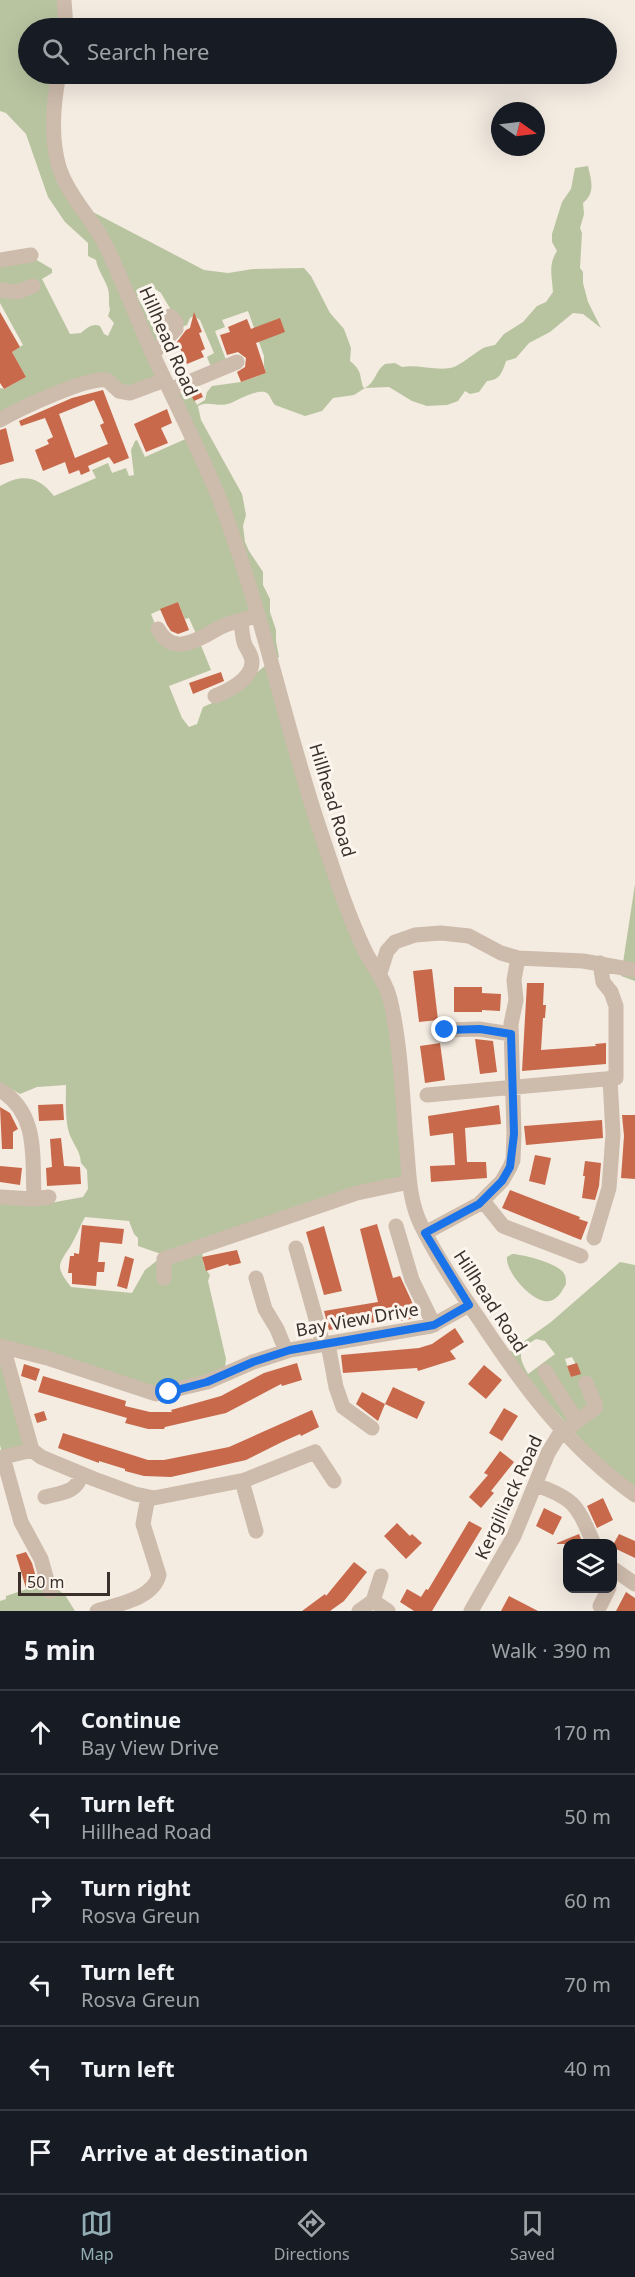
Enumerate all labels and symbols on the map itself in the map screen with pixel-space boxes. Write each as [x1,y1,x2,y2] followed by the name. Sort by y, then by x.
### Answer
[491,102,545,156] north arrow
[134,282,204,400] street label: Hillhead Road
[304,740,362,860] street label: Hillhead Road
[431,1016,457,1042] route end
[449,1245,533,1357] street label: Hillhead Road
[294,1296,420,1342] street label: Bay View Drive
[155,1378,181,1404] route start
[469,1431,547,1563] street label: Kergilliack Road
[18,1569,110,1596] scale bar

